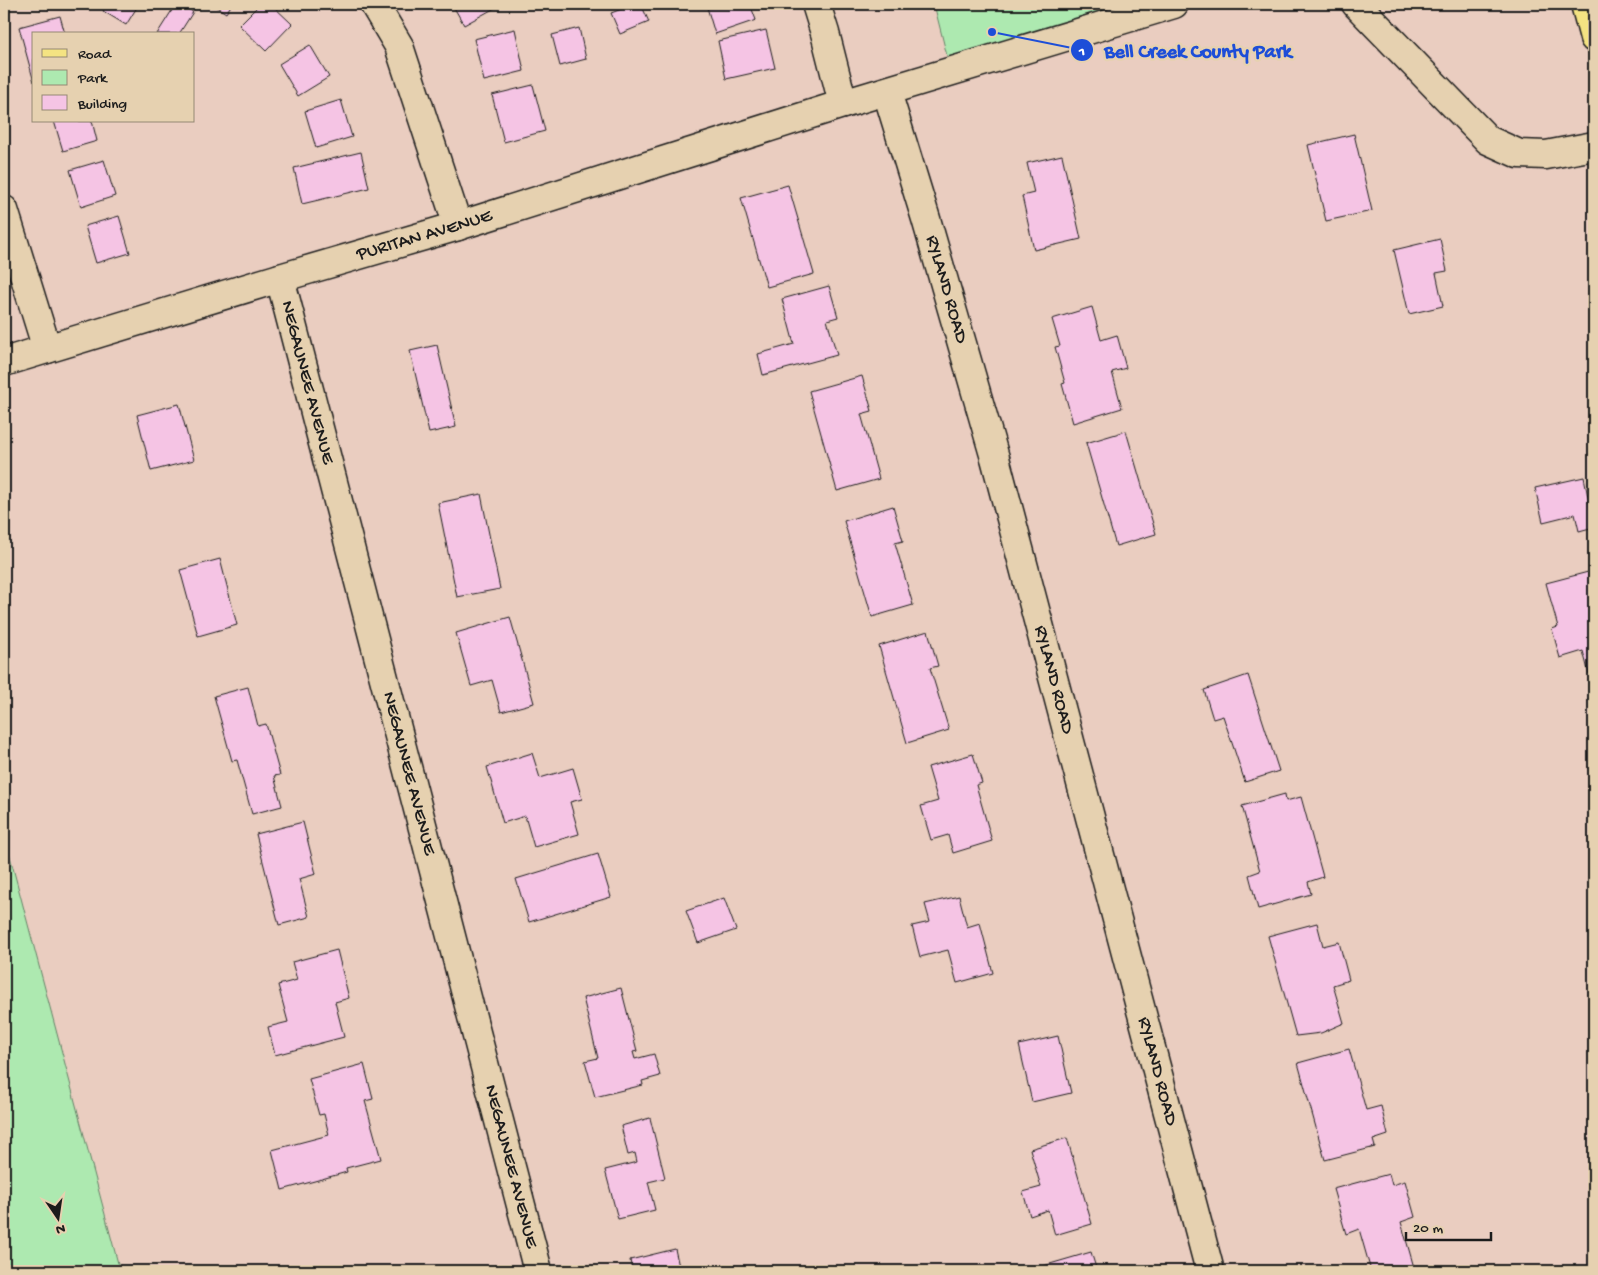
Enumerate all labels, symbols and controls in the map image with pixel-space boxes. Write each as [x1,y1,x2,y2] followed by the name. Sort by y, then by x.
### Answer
[32,32,195,122] legend
[1070,33,1302,68] callout: Bell Creek County Park
[1103,42,1294,65] text: Bell Creek County Park
[1078,43,1085,61] text: 1
[78,46,112,64] text: Road
[77,70,108,88] text: Park
[77,96,127,114] text: Building
[353,204,496,267] street label: PURITAN AVENUE
[920,233,973,347] street label: RYLAND ROAD
[275,298,340,468] street label: NEGAUNEE AVENUE
[1028,623,1079,737] street label: RYLAND ROAD
[377,689,441,859] street label: NEGAUNEE AVENUE
[1132,1015,1183,1129] street label: RYLAND ROAD
[479,1082,543,1252] street label: NEGAUNEE AVENUE
[32,1192,82,1242] north arrow
[1406,1210,1490,1242] scale bar
[54,1219,67,1238] text: N
[1413,1220,1443,1238] text: 20 m

